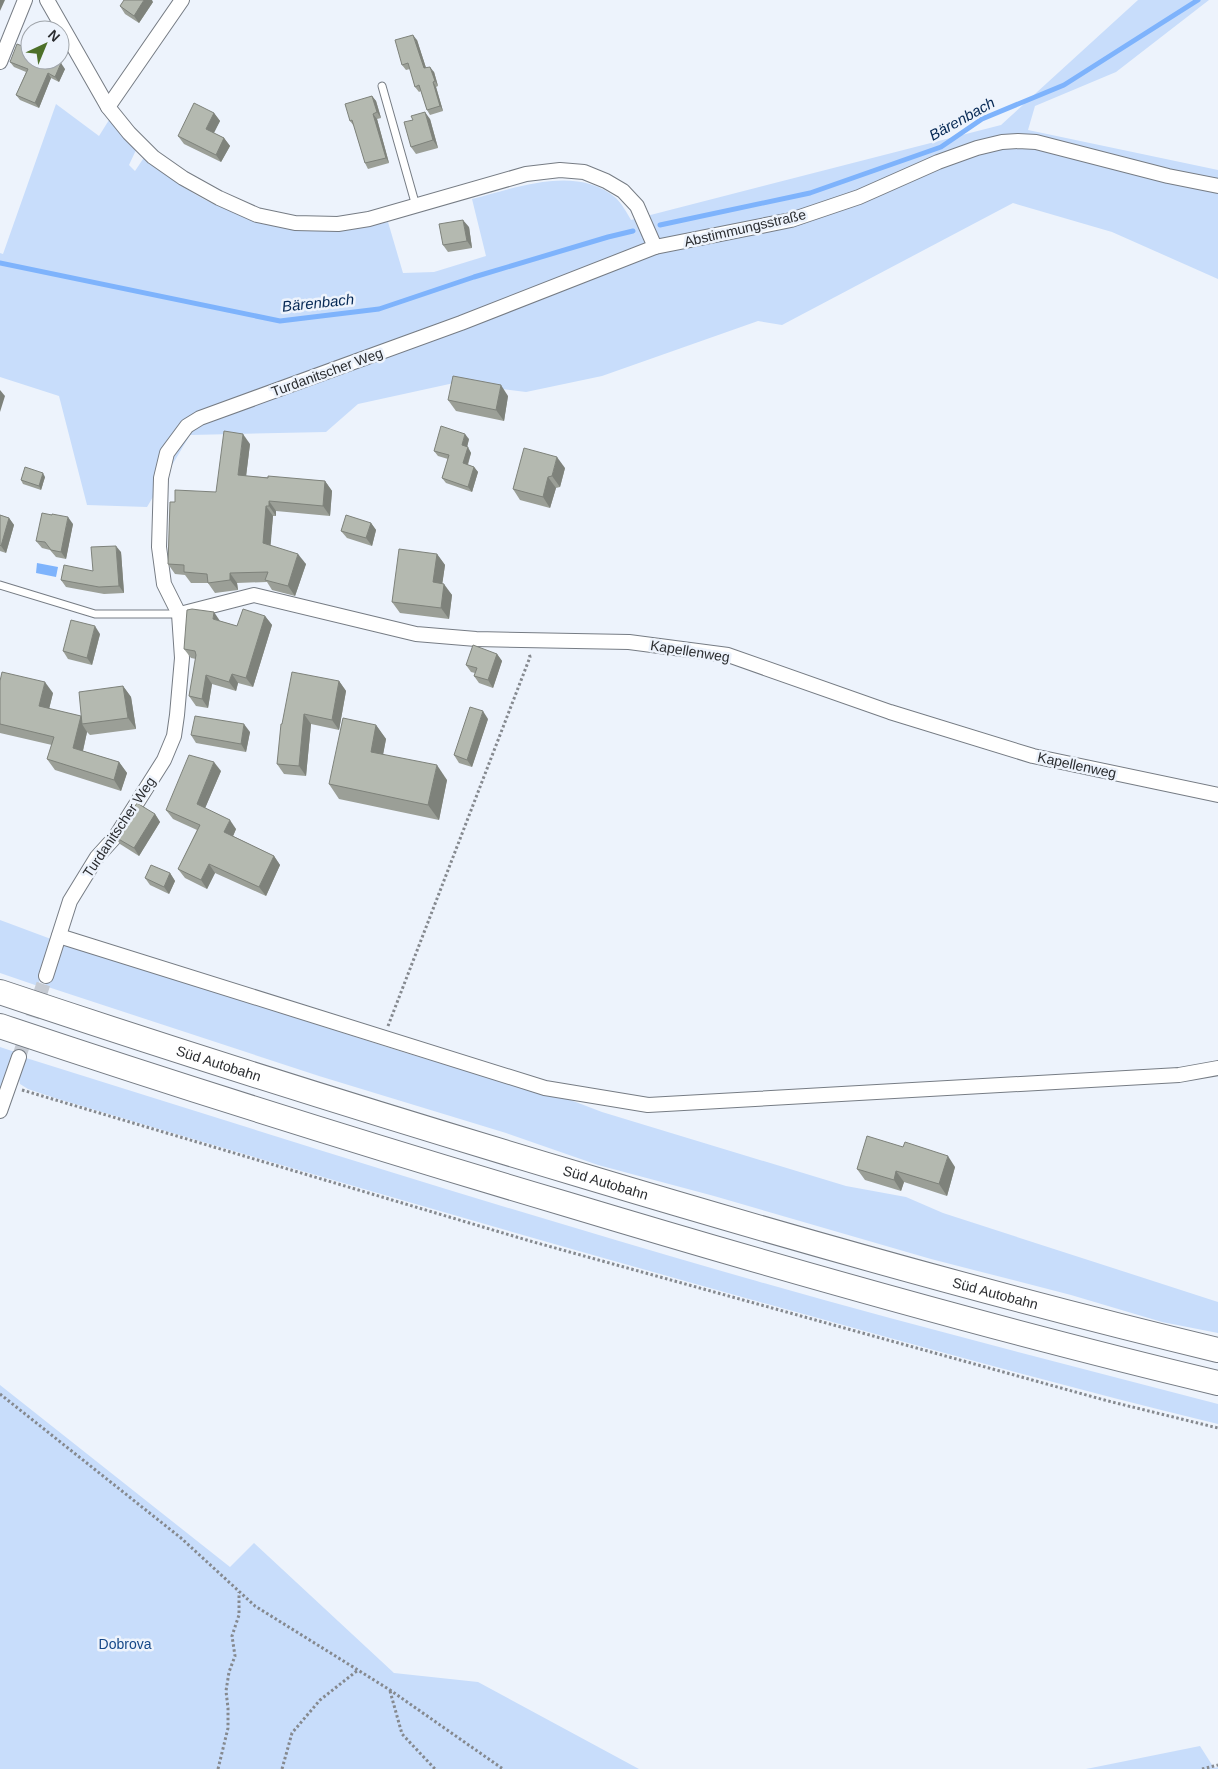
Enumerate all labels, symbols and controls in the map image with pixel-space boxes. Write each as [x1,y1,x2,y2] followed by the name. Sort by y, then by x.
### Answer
[20,20,70,70] north arrow
[45,26,63,45] text: N
[926,94,998,144] water label: Bärenbach
[683,206,808,250] street label: Abstimmungsstraße
[281,290,355,315] water label: Bärenbach
[269,344,385,400] street label: Turdanitscher Weg
[649,637,731,665] street label: Kapellenweg
[1036,749,1118,781] street label: Kapellenweg
[80,774,158,880] street label: Turdanitscher Weg
[174,1042,263,1084] street label: Süd Autobahn
[561,1162,650,1203] street label: Süd Autobahn
[951,1274,1040,1312] street label: Süd Autobahn
[99,1636,152,1652] park label: Dobrova

